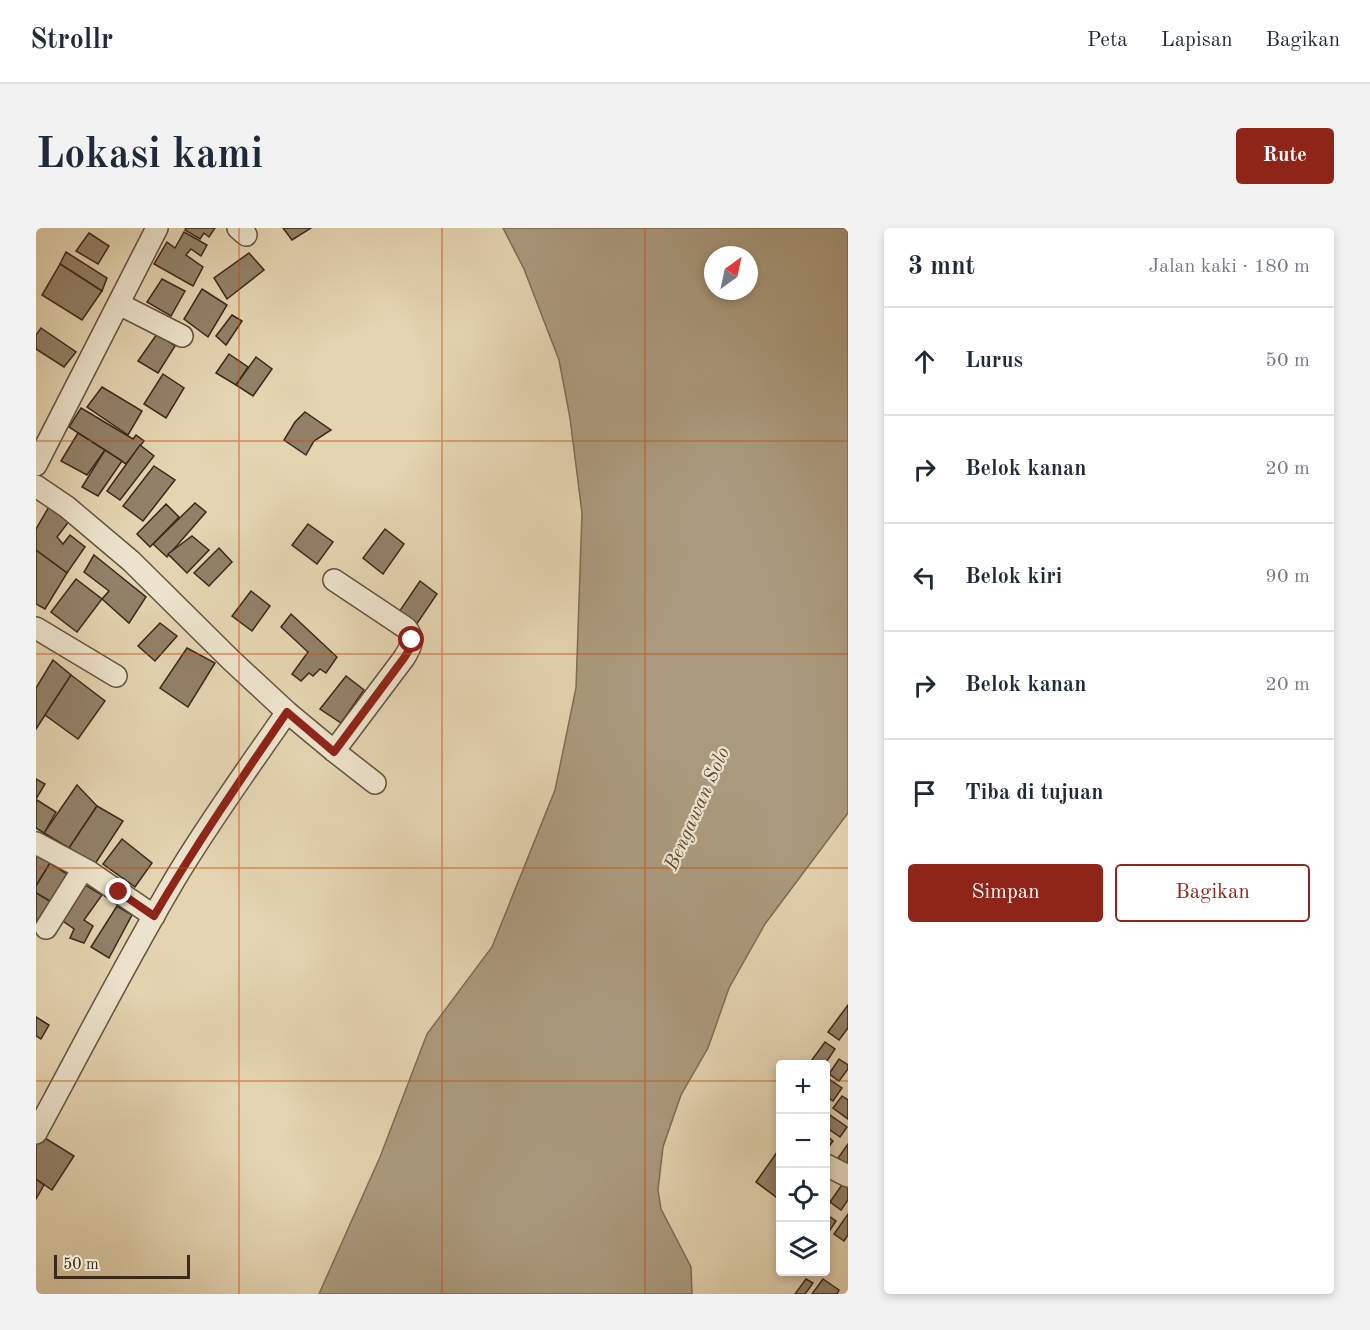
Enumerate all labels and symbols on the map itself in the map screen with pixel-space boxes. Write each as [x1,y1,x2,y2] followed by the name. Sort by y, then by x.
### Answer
[704,246,758,300] north arrow
[398,626,424,652] route start
[662,744,734,875] water label: Bengawan Solo
[105,878,131,904] route end
[54,1252,190,1280] scale bar

